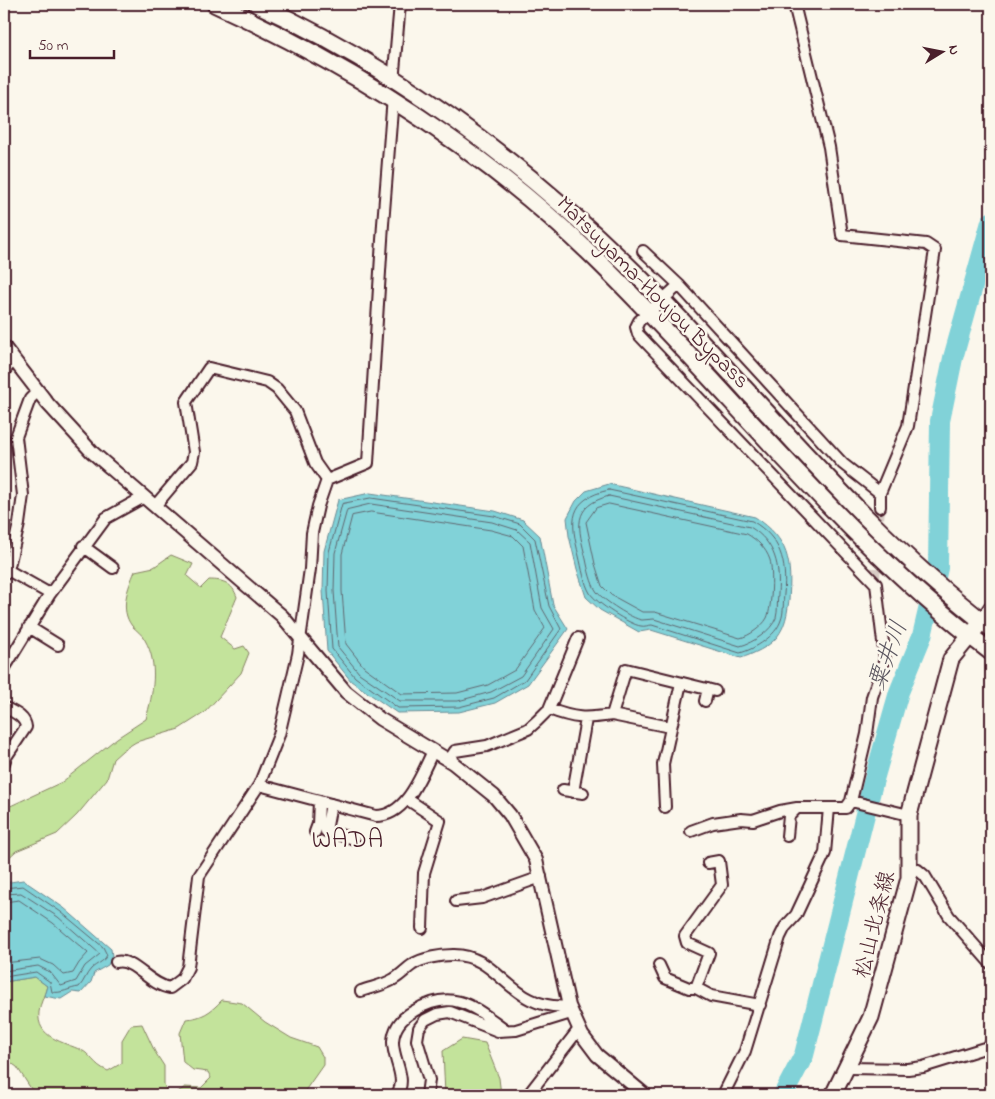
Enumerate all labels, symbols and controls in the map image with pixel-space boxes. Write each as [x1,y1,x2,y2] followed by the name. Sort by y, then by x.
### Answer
[30,28,114,60] scale bar
[918,28,968,78] north arrow
[38,35,69,57] text: 50 m
[942,44,964,56] text: N
[547,189,756,398] street label: Matsuyama-Houjou Bypass
[861,616,918,696] water label: 粟井川
[312,823,384,859] district label: WADA
[847,867,905,982] street label: 松山北条線

